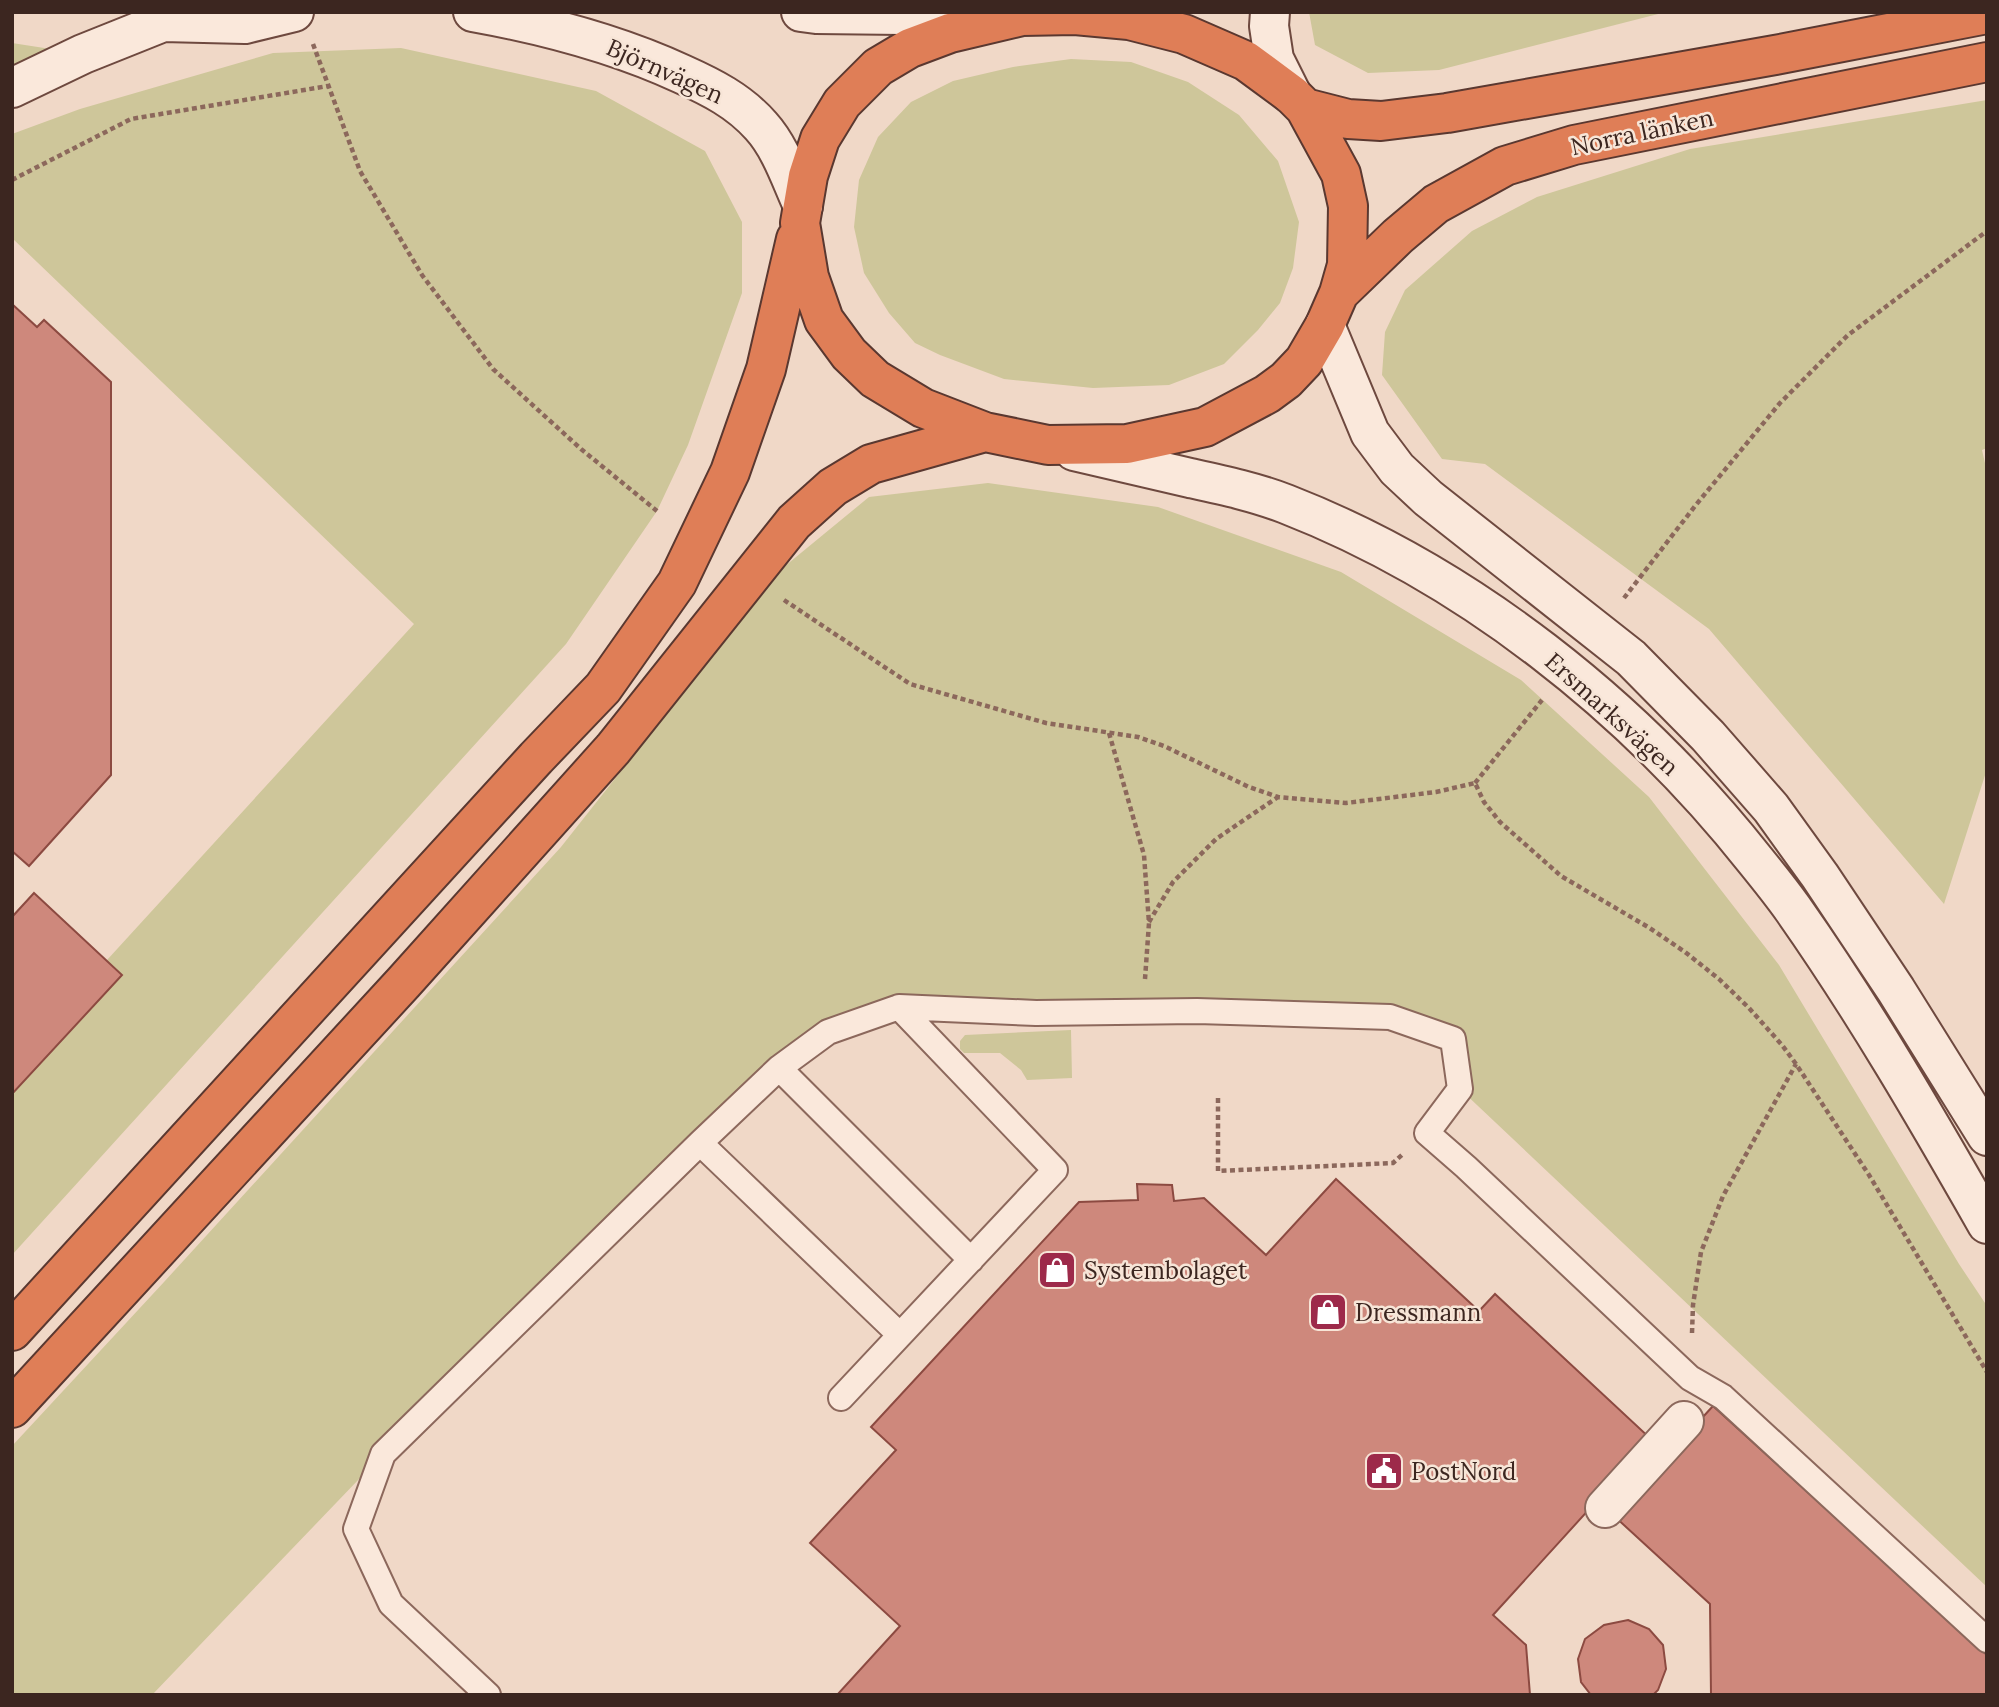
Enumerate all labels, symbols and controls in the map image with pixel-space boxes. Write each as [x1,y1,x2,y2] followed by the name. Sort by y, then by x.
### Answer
[602,31,728,111] street label: Björnvägen
[1568,102,1716,162] street label: Norra länken
[1539,646,1685,782] street label: Ersmarksvägen
[1036,1249,1078,1291] shop icon: Systembolaget
[1084,1255,1248,1286] place label: Systembolaget
[1307,1291,1349,1333] shop icon: Dressmann
[1355,1297,1481,1328] place label: Dressmann
[1363,1450,1405,1492] public building icon: PostNord
[1411,1456,1516,1487] place label: PostNord

